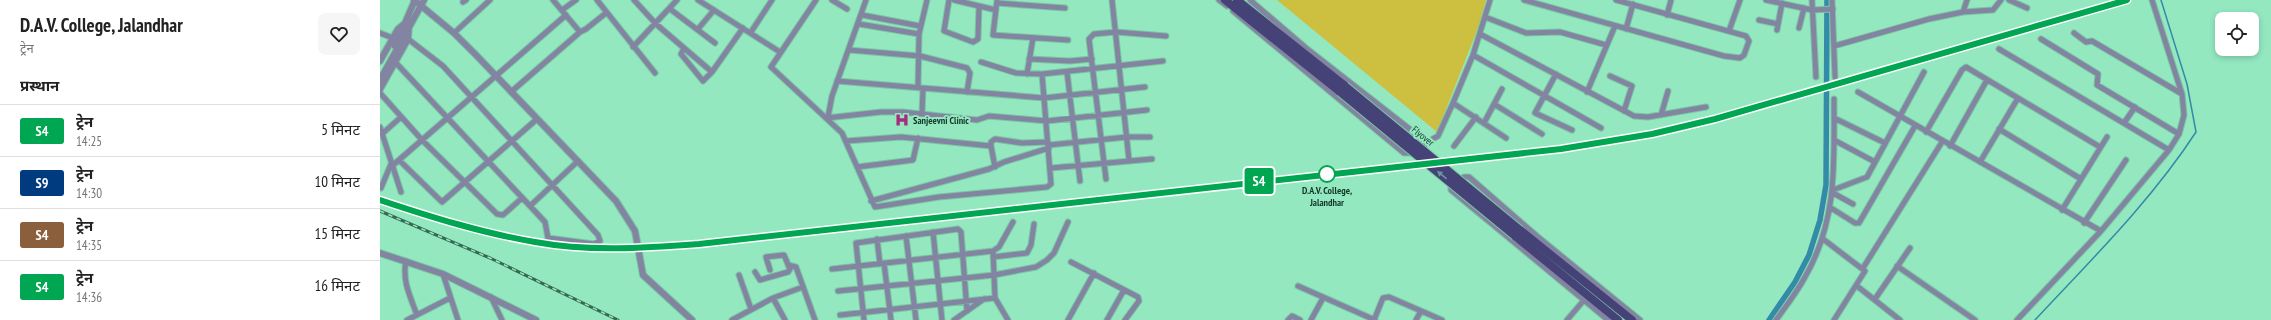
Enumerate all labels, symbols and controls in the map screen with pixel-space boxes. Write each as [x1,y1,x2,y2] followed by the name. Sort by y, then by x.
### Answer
[2215,12,2259,56] map controls
[2215,12,2259,56] button: locate
[20,13,183,37] text: D.A.V. College, Jalandhar
[318,13,360,55] button: heart
[20,40,34,57] text: ट्रेन
[20,76,59,95] text: प्रस्थान
[76,112,93,131] text: ट्रेन
[894,112,910,128] hospital icon: Sanjeevni Clinic
[913,114,969,127] place label: Sanjeevni Clinic
[321,120,360,139] text: 5 मिनट
[36,122,48,140] text: S4
[1409,123,1437,149] street label: Flyover
[76,133,102,150] text: 14:25
[76,164,93,183] text: ट्रेन
[1318,165,1336,183] marker: D.A.V. College, Jalandhar
[1241,168,1277,194] line badge: S4
[1436,171,1447,179] one-way arrow
[315,172,360,191] text: 10 मिनट
[1253,172,1265,190] text: S4
[36,174,48,192] text: S9
[1302,184,1352,209] place label: D.A.V. College, Jalandhar
[76,185,102,202] text: 14:30
[76,216,93,235] text: ट्रेन
[315,224,360,243] text: 15 मिनट
[36,226,48,244] text: S4
[76,237,102,254] text: 14:35
[76,268,93,287] text: ट्रेन
[315,276,360,295] text: 16 मिनट
[36,278,48,296] text: S4
[76,289,102,306] text: 14:36

